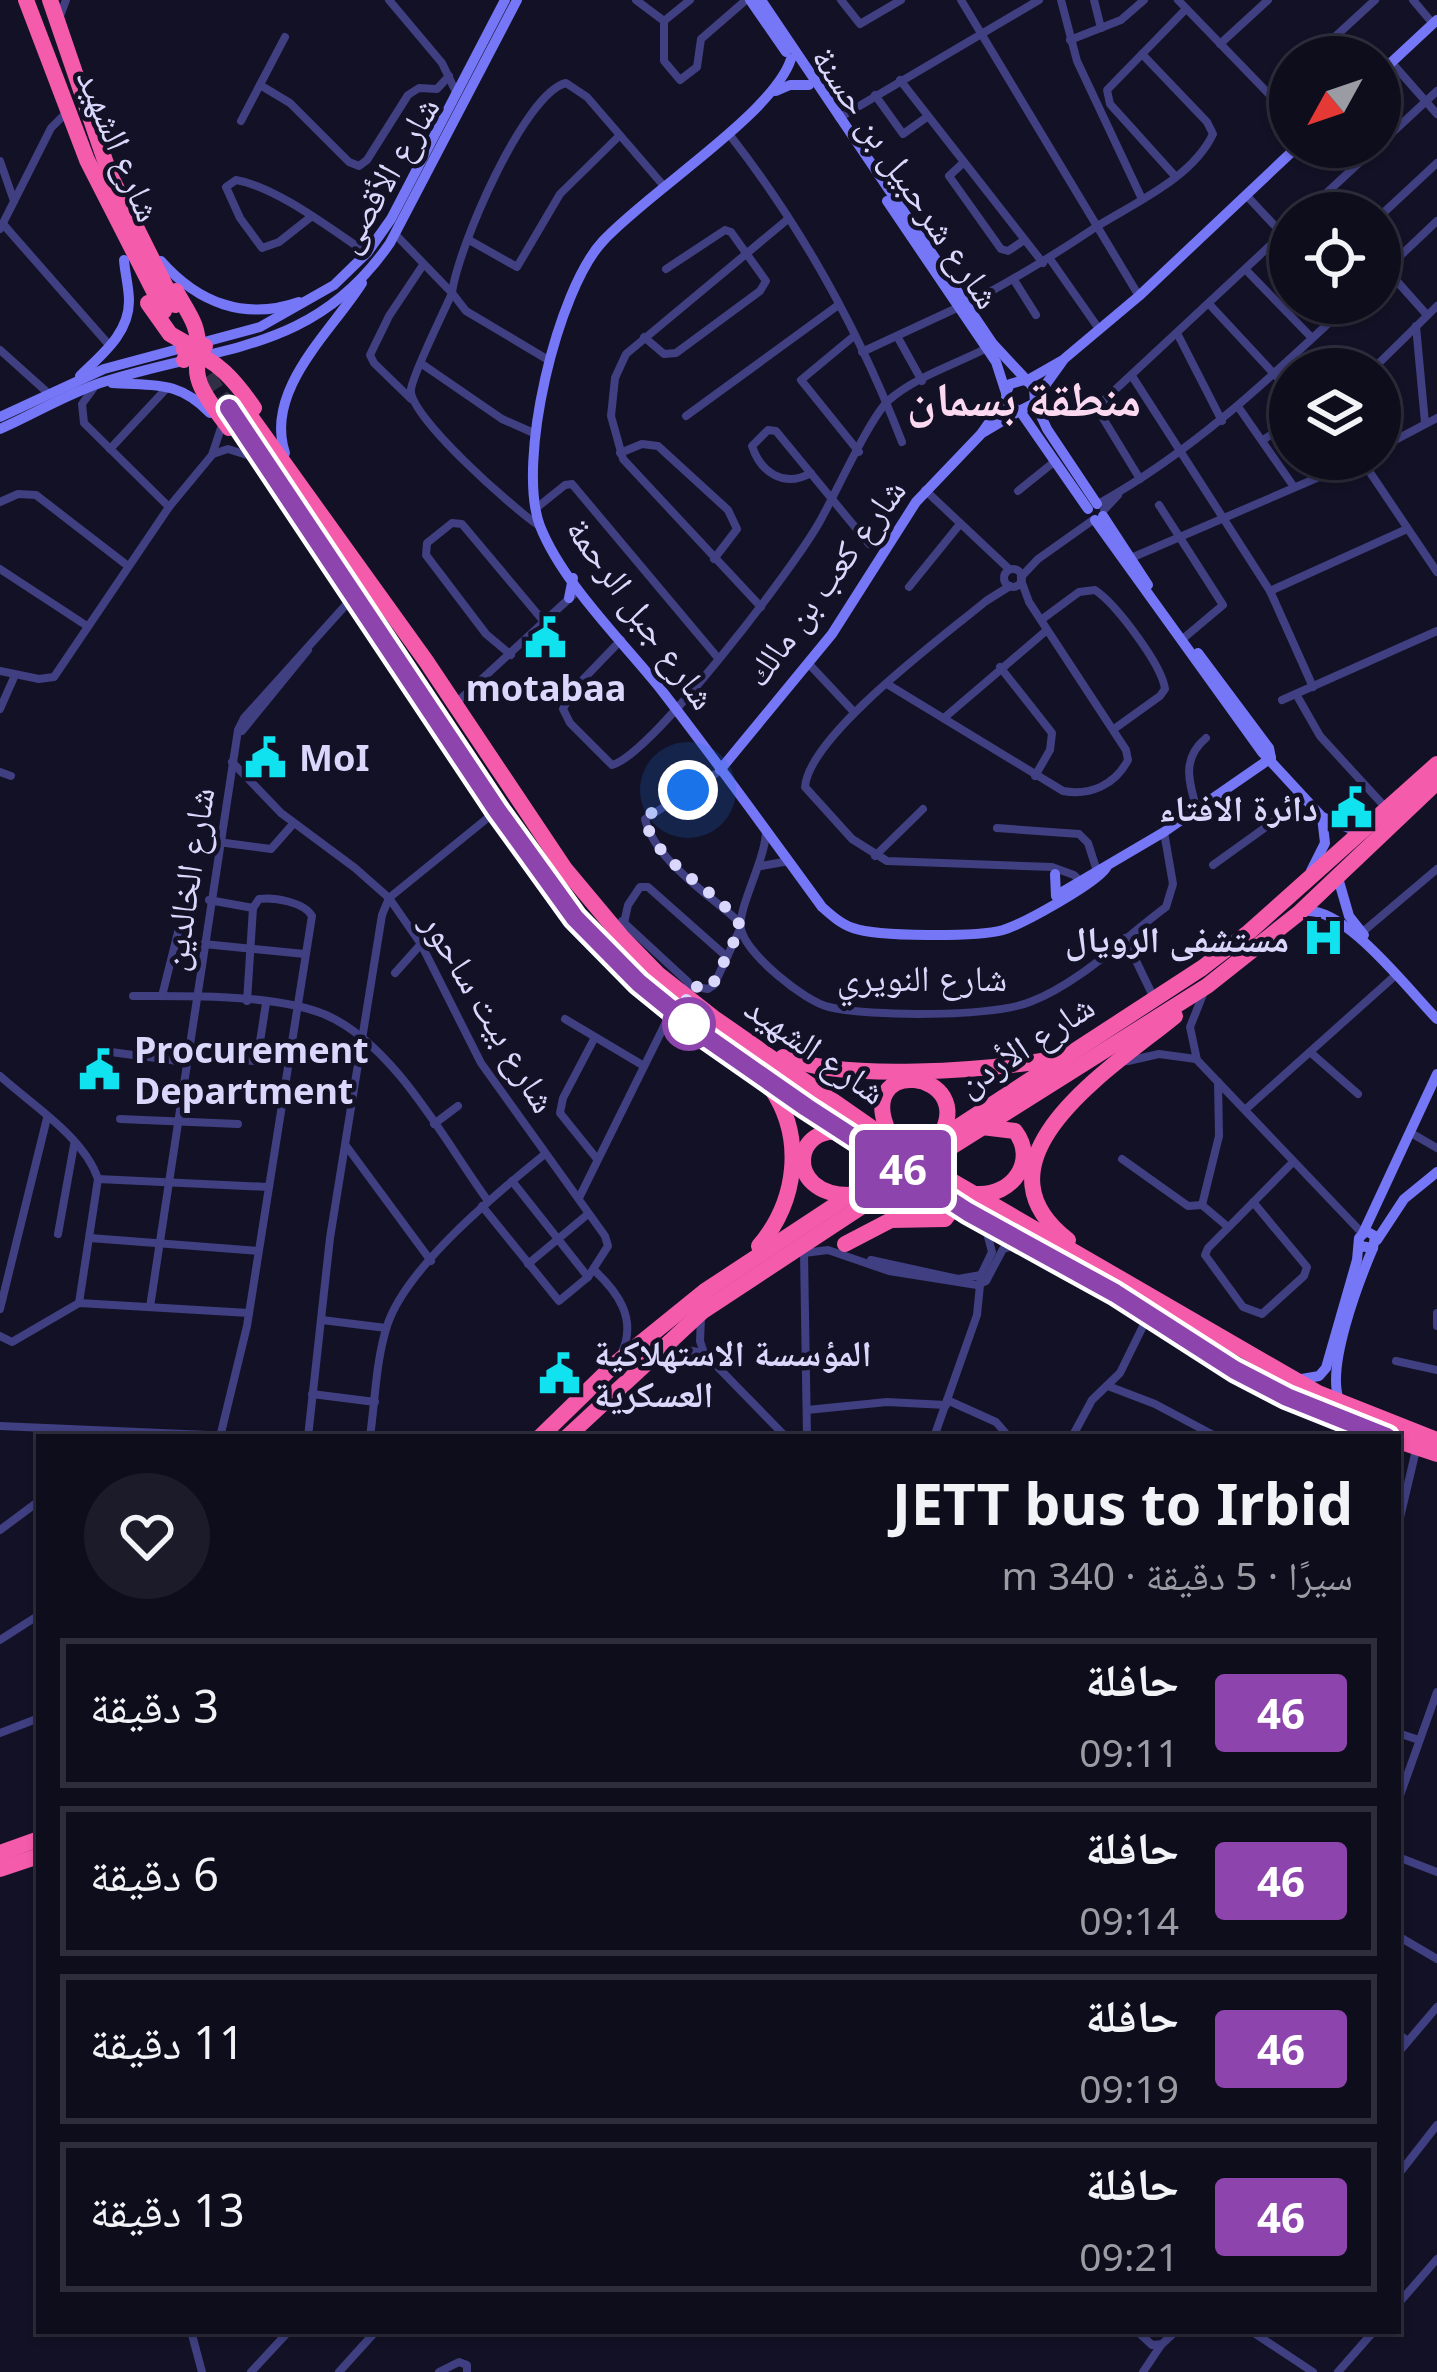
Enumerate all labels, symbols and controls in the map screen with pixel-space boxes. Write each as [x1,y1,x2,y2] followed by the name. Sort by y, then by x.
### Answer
[801,36,1013,318] street label: شارع شرحبيل بن حسنة
[1269,36,1401,168] north arrow
[1269,36,1401,480] map controls
[66,61,174,229] street label: شارع الشهيد
[322,87,450,261] street label: شارع الأقصى
[1269,192,1401,324] button: locate
[1269,348,1401,480] button: layers
[907,365,1141,430] district label: منطقة بسمان
[732,468,916,696] street label: شارع كعب بن مالك
[556,507,728,719] street label: شارع جبل الرحمة
[523,614,569,660] public building icon: motabaa
[466,663,626,712] place label: motabaa
[299,733,369,782] place label: MoI
[242,734,288,780] public building icon: MoI
[658,760,718,820] your location
[1158,783,1318,832] place label: دائرة الافتاء
[148,784,226,974] street label: شارع الخالدين
[1329,784,1375,830] public building icon: دائرة الافتاء
[410,902,569,1121] street label: شارع بيت ساحور
[1065,914,1289,963] place label: مستشفى الرويال
[1300,915,1346,961] hospital icon: مستشفى الرويال
[837,953,1007,1007] street label: شارع النويري
[947,981,1103,1107] street label: شارع الأردن
[736,983,896,1115] street label: شارع الشهيد
[664,999,714,1049] unlabelled marker
[134,1025,369,1115] place label: Procurement Department
[77,1047,123,1093] public building icon: Procurement Department
[849,1130,957,1208] line badge: 46
[879,1140,927,1197] text: 46
[594,1328,872,1418] place label: المؤسسة الاستهلاكية العسكرية
[537,1350,583,1396] public building icon: المؤسسة الاستهلاكية العسكرية
[892,1464,1353,1542] text: JETT bus to Irbid
[84,1473,210,1599] button: heart
[1001,1548,1353,1601] text: سيرًا · 5 دقيقة · 340 m
[1086,1648,1179,1709] text: حافلة
[90,1675,219,1736] text: 3 دقيقة
[1257,1684,1305,1741] text: 46
[1079,1725,1179,1778] text: 09:11
[1086,1816,1179,1877] text: حافلة
[90,1843,219,1904] text: 6 دقيقة
[1257,1852,1305,1909] text: 46
[1079,1893,1179,1946] text: 09:14
[1086,1984,1179,2045] text: حافلة
[90,2011,245,2072] text: 11 دقيقة
[1257,2020,1305,2077] text: 46
[1079,2061,1179,2114] text: 09:19
[1086,2152,1179,2213] text: حافلة
[90,2179,245,2240] text: 13 دقيقة
[1257,2188,1305,2245] text: 46
[1079,2229,1179,2282] text: 09:21

